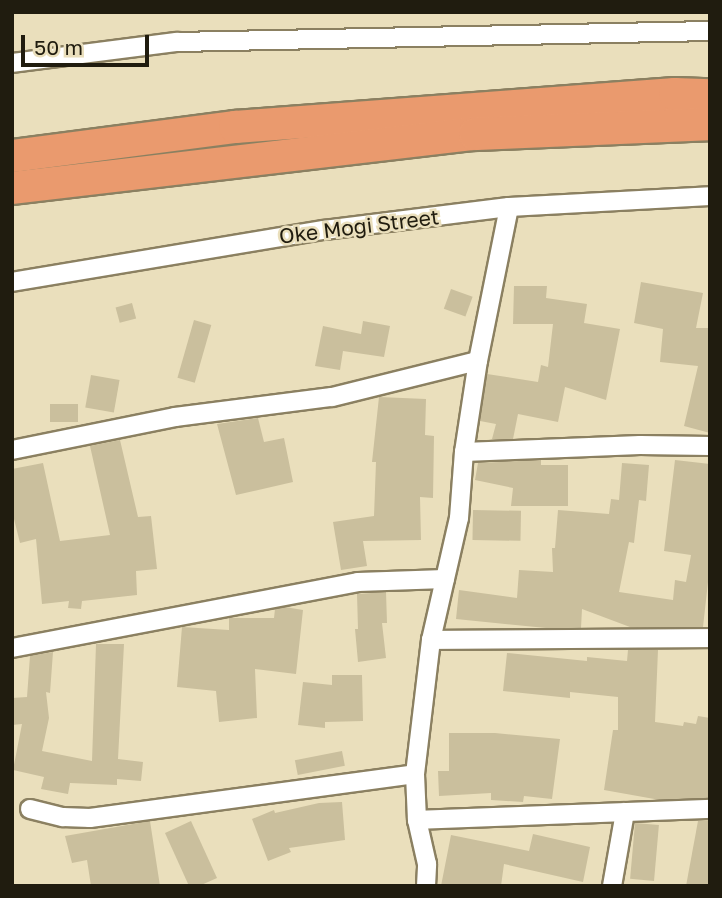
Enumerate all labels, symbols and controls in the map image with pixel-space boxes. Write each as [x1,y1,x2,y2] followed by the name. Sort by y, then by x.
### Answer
[24,21,152,65] scale bar
[34,34,83,60] text: 50 m
[278,204,440,248] street label: Oke Mogi Street

